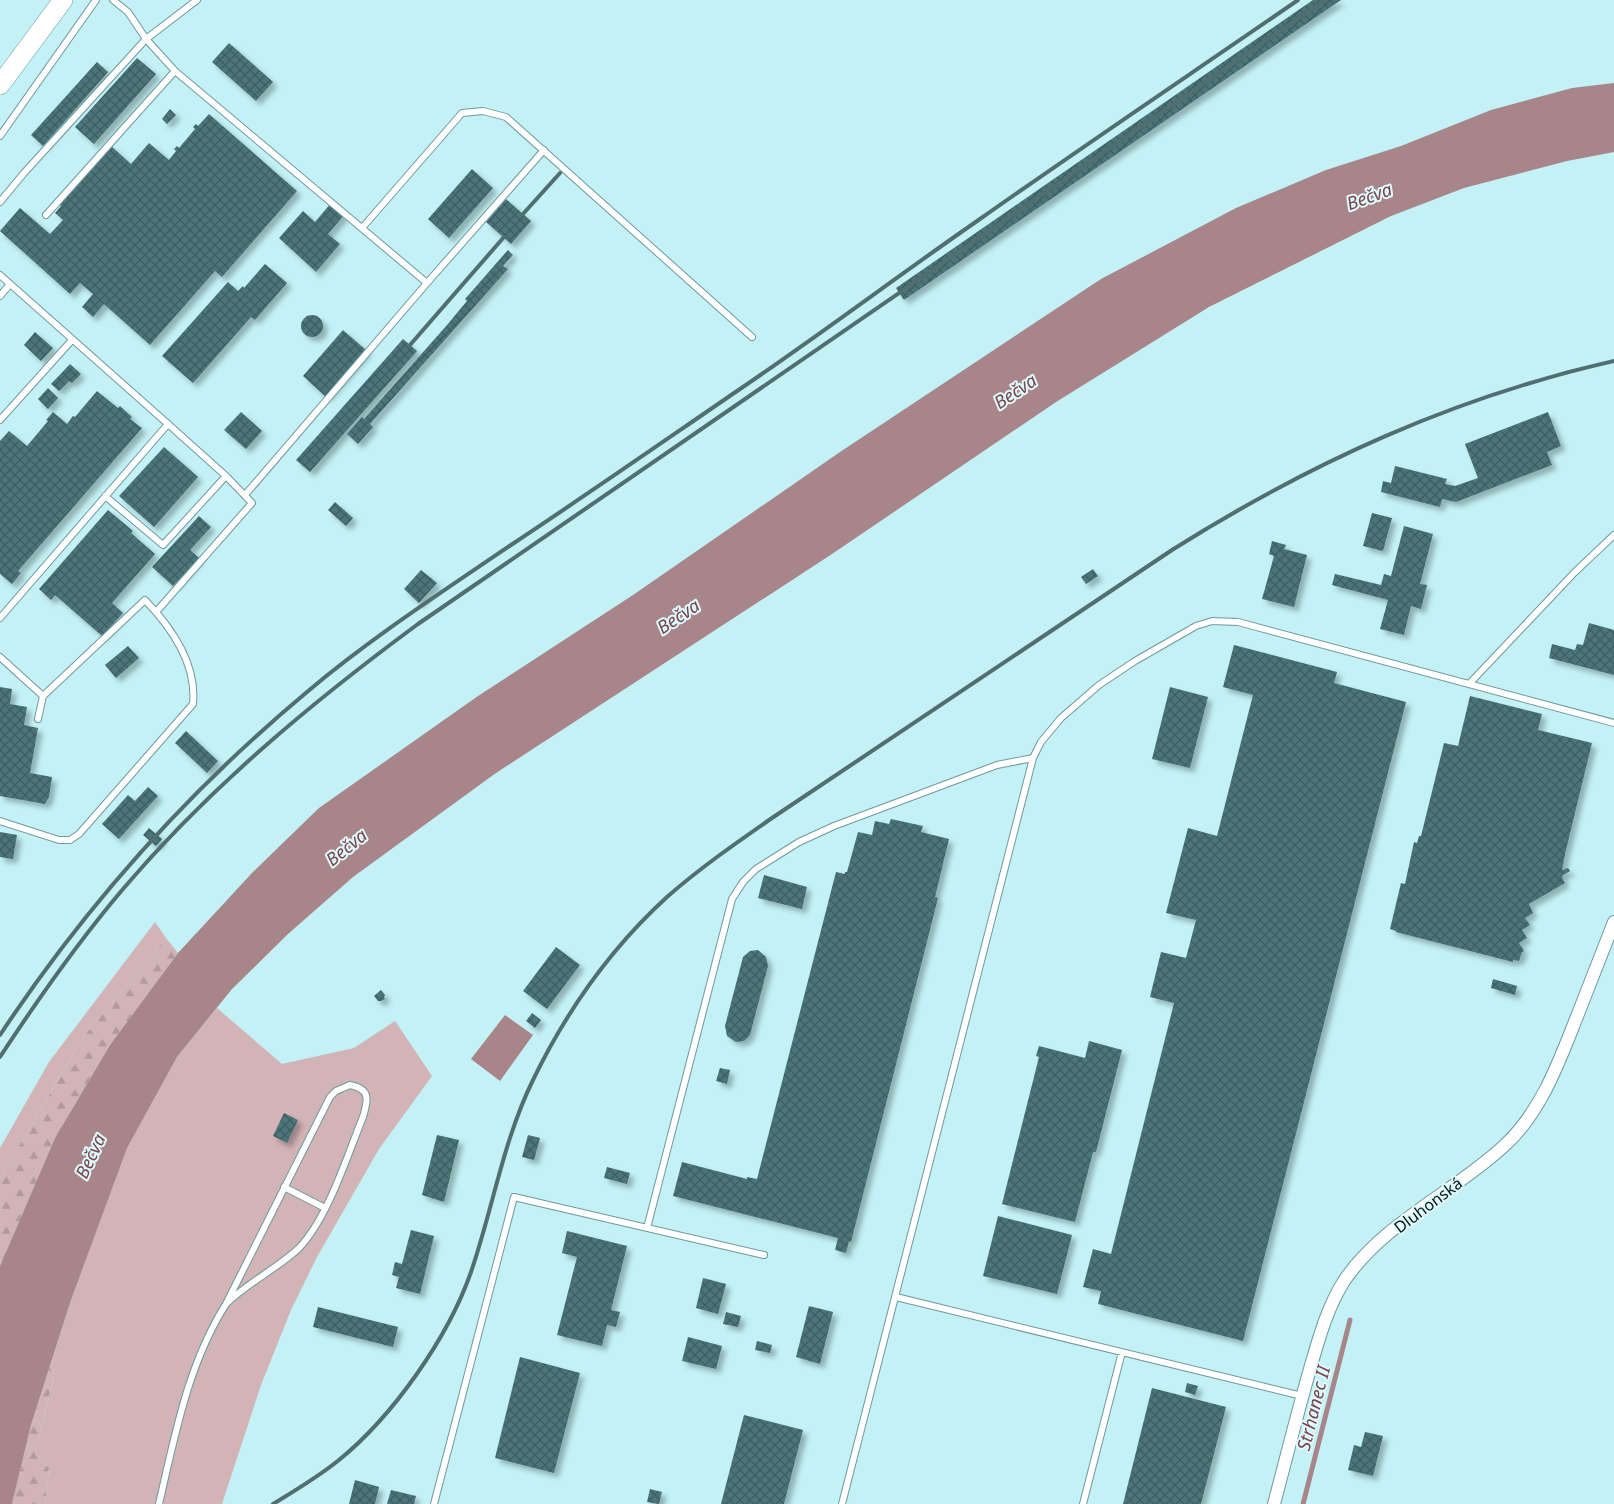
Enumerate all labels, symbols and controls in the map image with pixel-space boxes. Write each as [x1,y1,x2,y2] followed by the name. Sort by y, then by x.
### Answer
[1343,177,1395,215] water label: Bečva
[989,368,1041,414] water label: Bečva
[652,593,704,639] water label: Bečva
[320,823,372,871] water label: Bečva
[69,1130,111,1182] water label: Bečva
[1389,1172,1467,1238] street label: Dluhonská
[1291,1362,1335,1453] water label: Strhanec II

